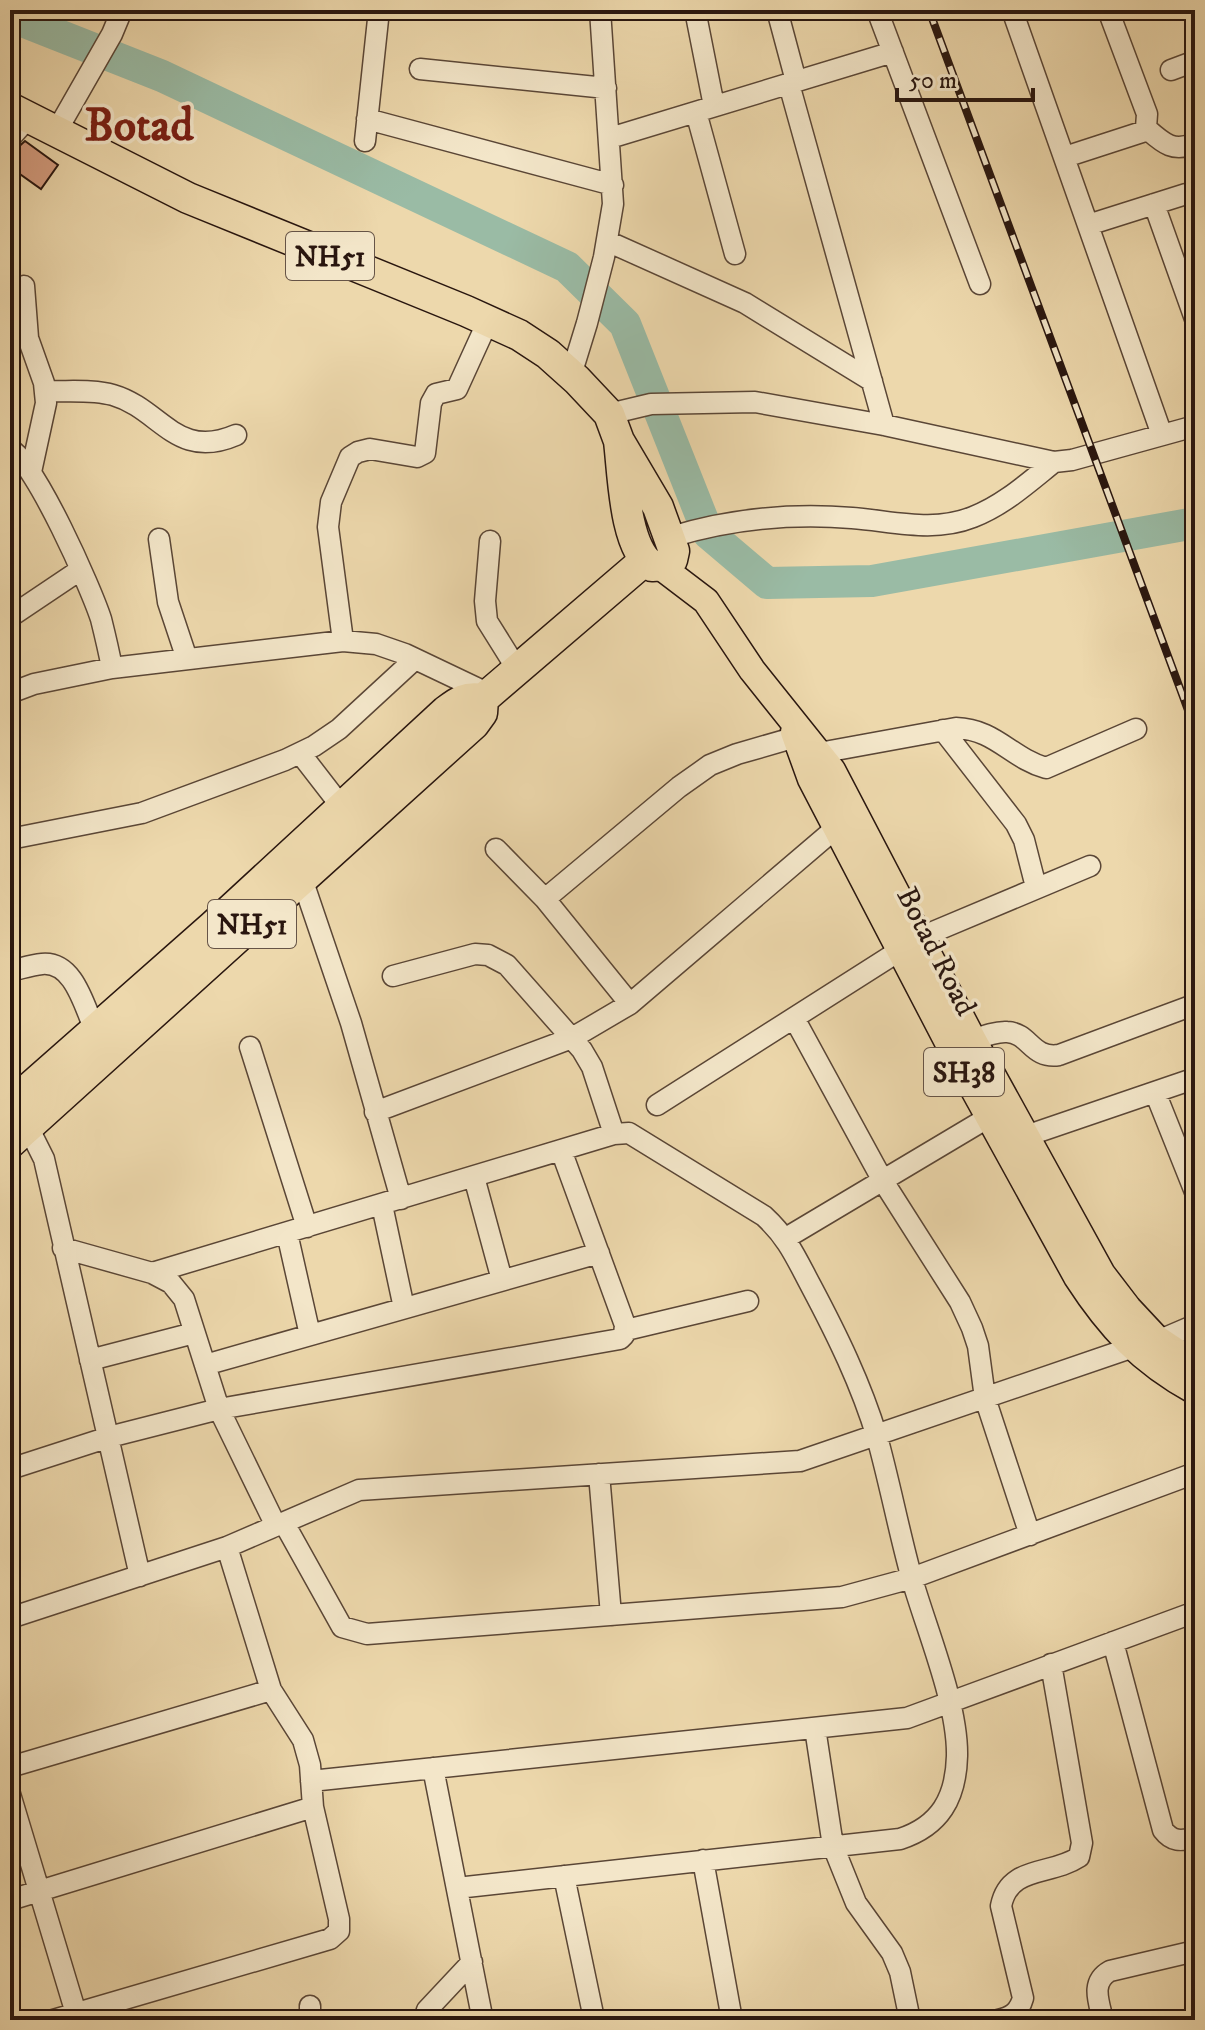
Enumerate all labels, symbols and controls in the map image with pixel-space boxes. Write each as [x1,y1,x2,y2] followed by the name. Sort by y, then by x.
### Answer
[897,52,1033,102] scale bar
[909,66,957,96] text: 50 m
[85,98,194,156] district label: Botad
[286,232,374,280] road number: NH51
[888,881,984,1022] street label: Botad Road
[208,900,296,948] road number: NH51
[924,1048,1004,1096] road number: SH38

